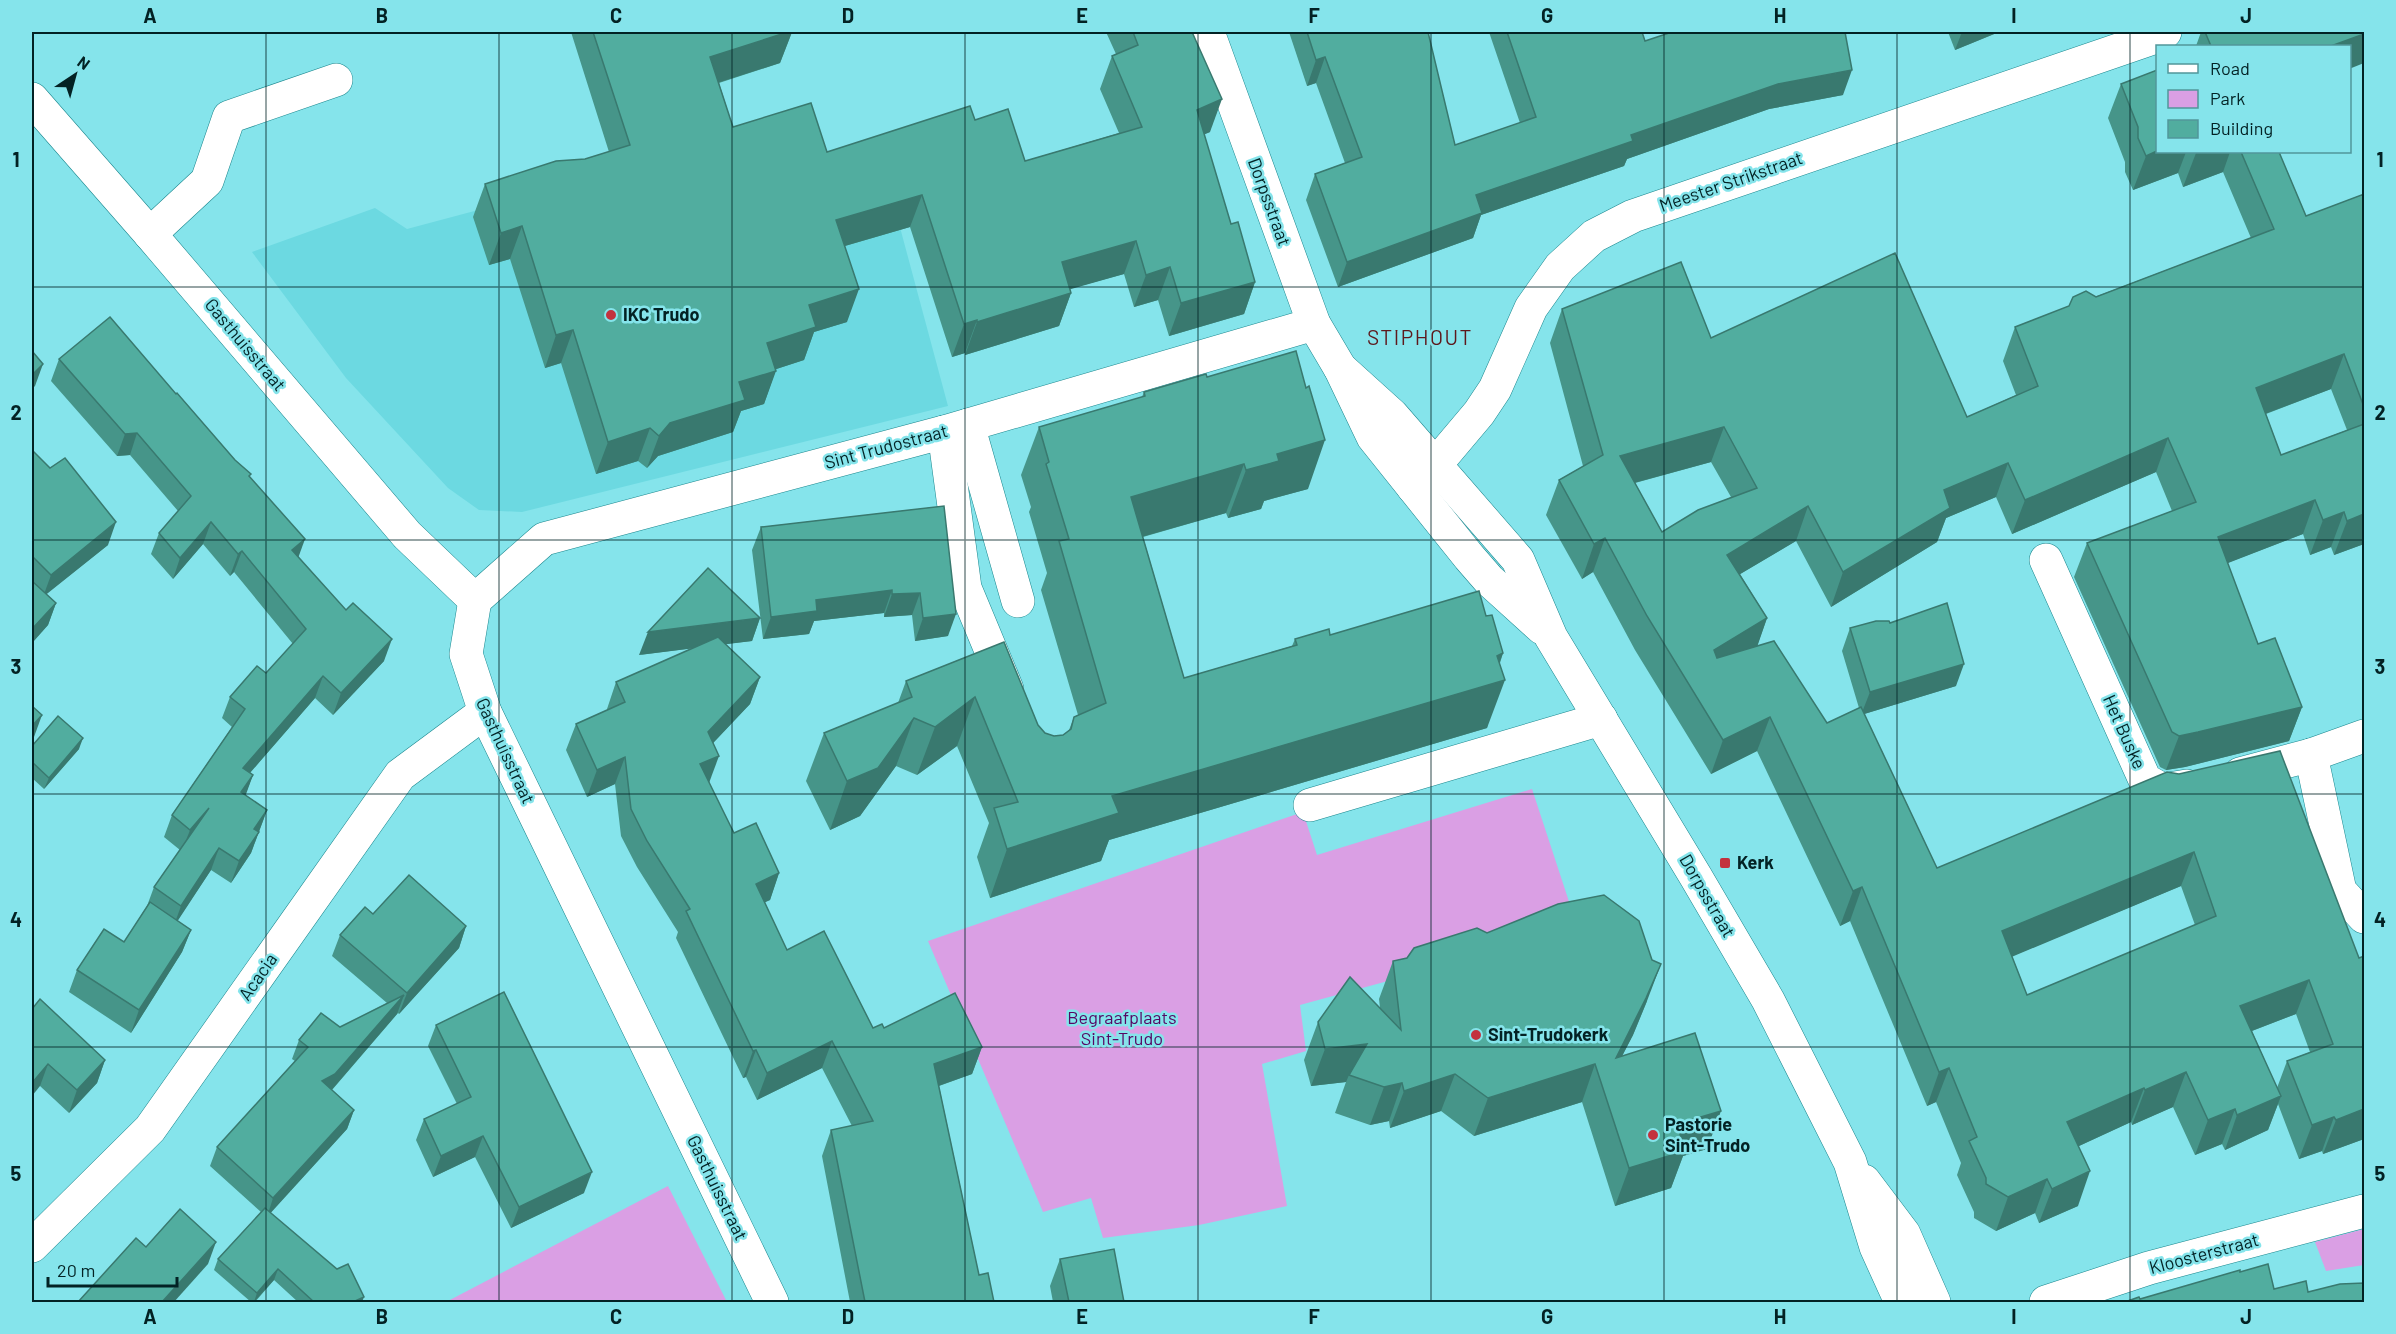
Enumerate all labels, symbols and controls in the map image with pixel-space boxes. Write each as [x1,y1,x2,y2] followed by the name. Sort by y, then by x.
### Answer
[143,3,157,27] text: A
[376,3,388,27] text: B
[610,3,622,27] text: C
[842,3,854,27] text: D
[1076,3,1088,27] text: E
[1308,3,1320,27] text: F
[1541,3,1553,27] text: G
[1774,3,1786,27] text: H
[2011,3,2017,27] text: I
[2240,3,2252,27] text: J
[45,45,105,105] north arrow
[2156,45,2351,153] legend
[74,52,94,73] text: N
[2210,57,2250,79] text: Road
[2210,87,2245,109] text: Park
[2210,117,2273,139] text: Building
[1656,146,1805,216] street label: Meester Strikstraat
[12,147,20,171] text: 1
[2376,147,2384,171] text: 1
[1244,154,1296,249] street label: Dorpsstraat
[201,294,291,395] street label: Gasthuisstraat
[623,303,699,325] place label: IKC Trudo
[604,308,618,322] marker: IKC Trudo
[1367,324,1473,349] district label: STIPHOUT
[10,400,22,424] text: 2
[2374,400,2386,424] text: 2
[822,419,950,473] street label: Sint Trudostraat
[11,654,21,678] text: 3
[2375,654,2385,678] text: 3
[2099,691,2151,772] street label: Het Buske
[472,694,540,807] street label: Gasthuisstraat
[1675,850,1740,941] street label: Dorpsstraat
[1737,851,1774,873] place label: Kerk
[1718,856,1732,870] marker: Kerk
[10,907,22,931] text: 4
[2374,907,2386,931] text: 4
[233,949,281,1004] street label: Acacia
[1067,1006,1177,1049] park label: Begraafplaats Sint-Trudo
[1488,1023,1609,1045] place label: Sint-Trudokerk
[1469,1028,1483,1042] marker: Sint-Trudokerk
[1665,1113,1750,1156] place label: Pastorie Sint-Trudo
[1646,1128,1660,1142] marker: Pastorie Sint-Trudo
[683,1131,753,1244] street label: Gasthuisstraat
[11,1161,22,1185] text: 5
[2375,1161,2386,1185] text: 5
[2147,1228,2261,1278] street label: Kloosterstraat
[48,1250,177,1288] scale bar
[57,1259,95,1281] text: 20 m
[143,1304,157,1328] text: A
[376,1304,388,1328] text: B
[610,1304,622,1328] text: C
[842,1304,854,1328] text: D
[1076,1304,1088,1328] text: E
[1308,1304,1320,1328] text: F
[1541,1304,1553,1328] text: G
[1774,1304,1786,1328] text: H
[2011,1304,2017,1328] text: I
[2240,1304,2252,1328] text: J

